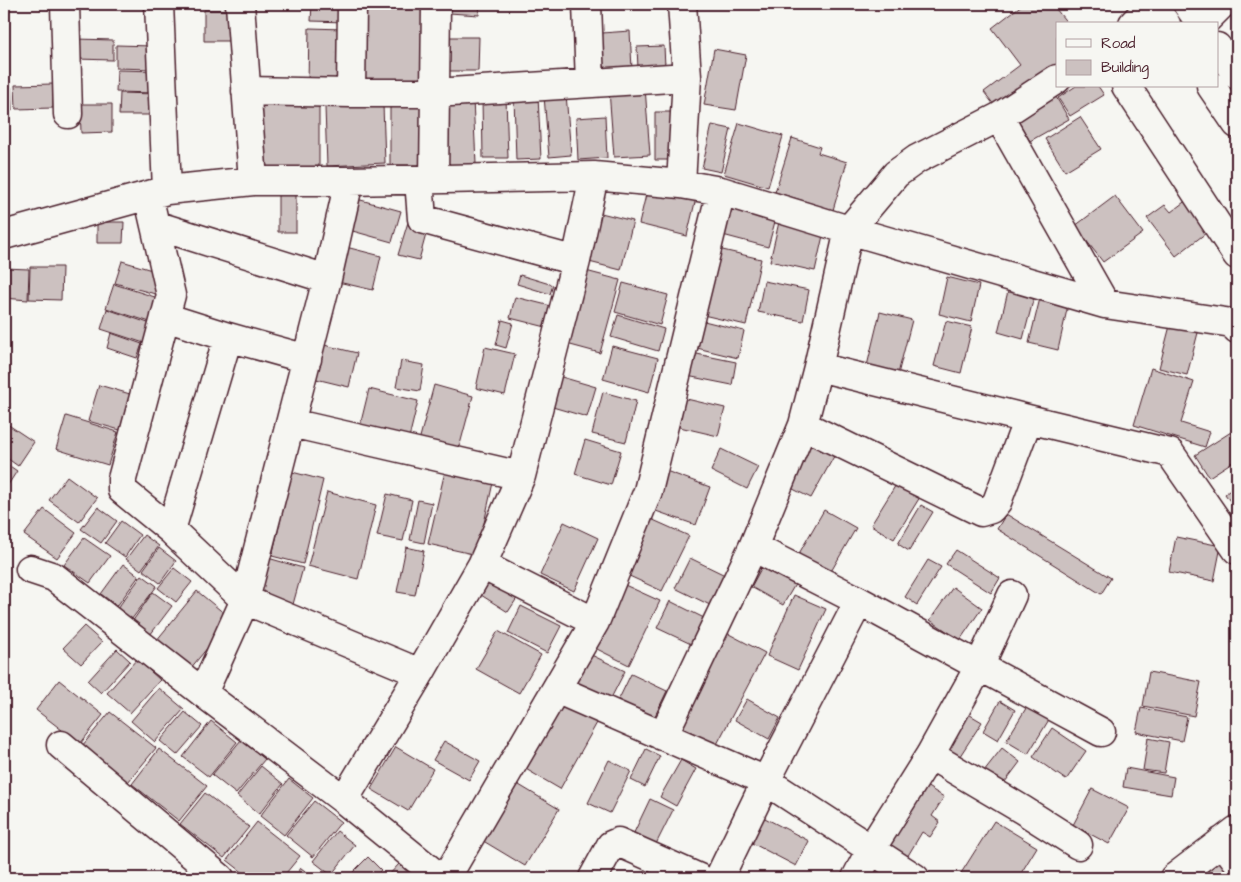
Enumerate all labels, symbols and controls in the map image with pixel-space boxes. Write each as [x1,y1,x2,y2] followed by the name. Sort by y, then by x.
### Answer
[1056,22,1218,88] legend
[1101,33,1136,54] text: Road
[1101,57,1149,79] text: Building

